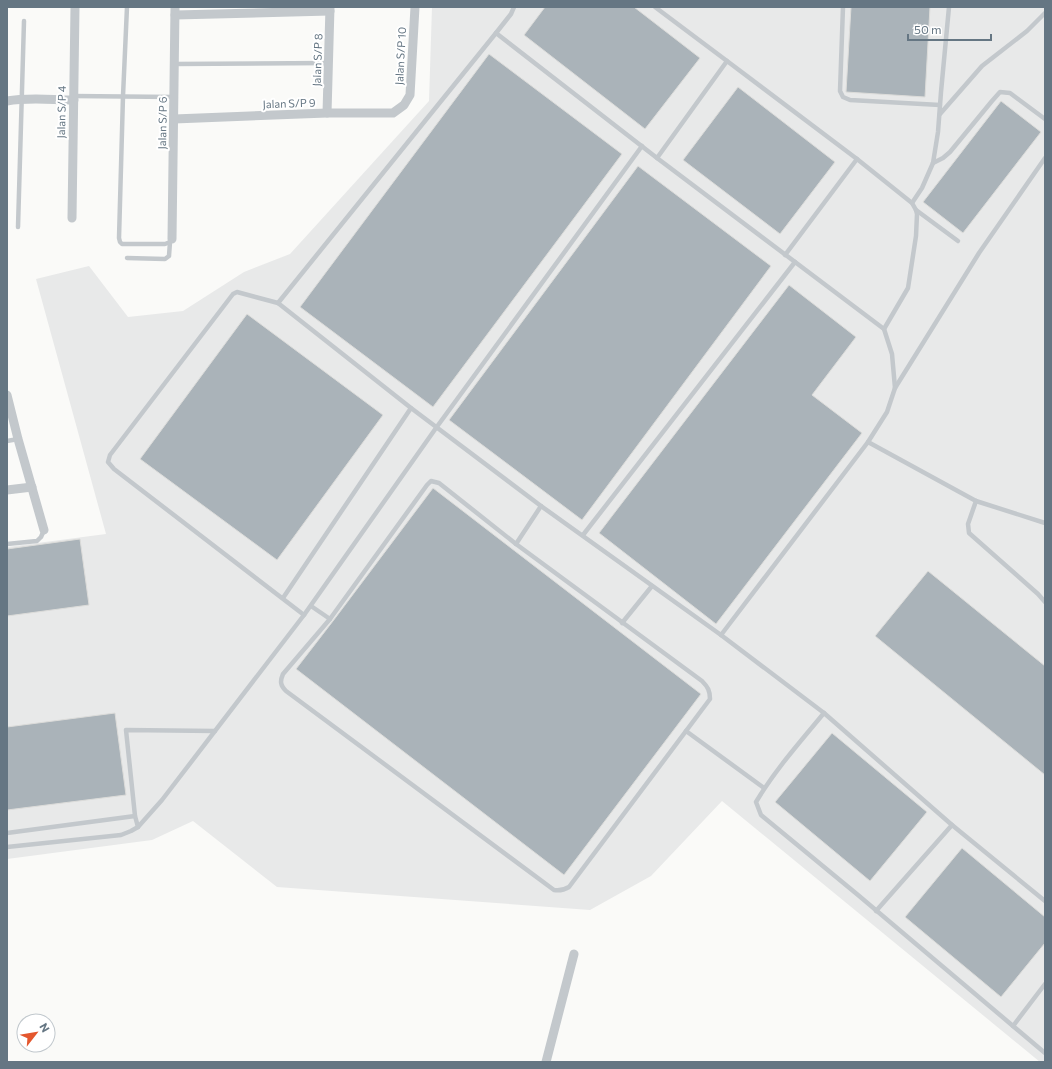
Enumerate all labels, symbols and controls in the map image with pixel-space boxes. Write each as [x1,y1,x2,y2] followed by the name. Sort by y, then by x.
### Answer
[908,16,991,42] scale bar
[914,22,942,36] text: 50 m
[392,27,409,85] street label: Jalan S/P 10
[310,33,325,87] street label: Jalan S/P 8
[54,85,69,139] street label: Jalan S/P 4
[155,96,170,150] street label: Jalan S/P 6
[262,96,316,111] street label: Jalan S/P 9
[16,1013,56,1053] north arrow
[37,1021,53,1034] text: N

